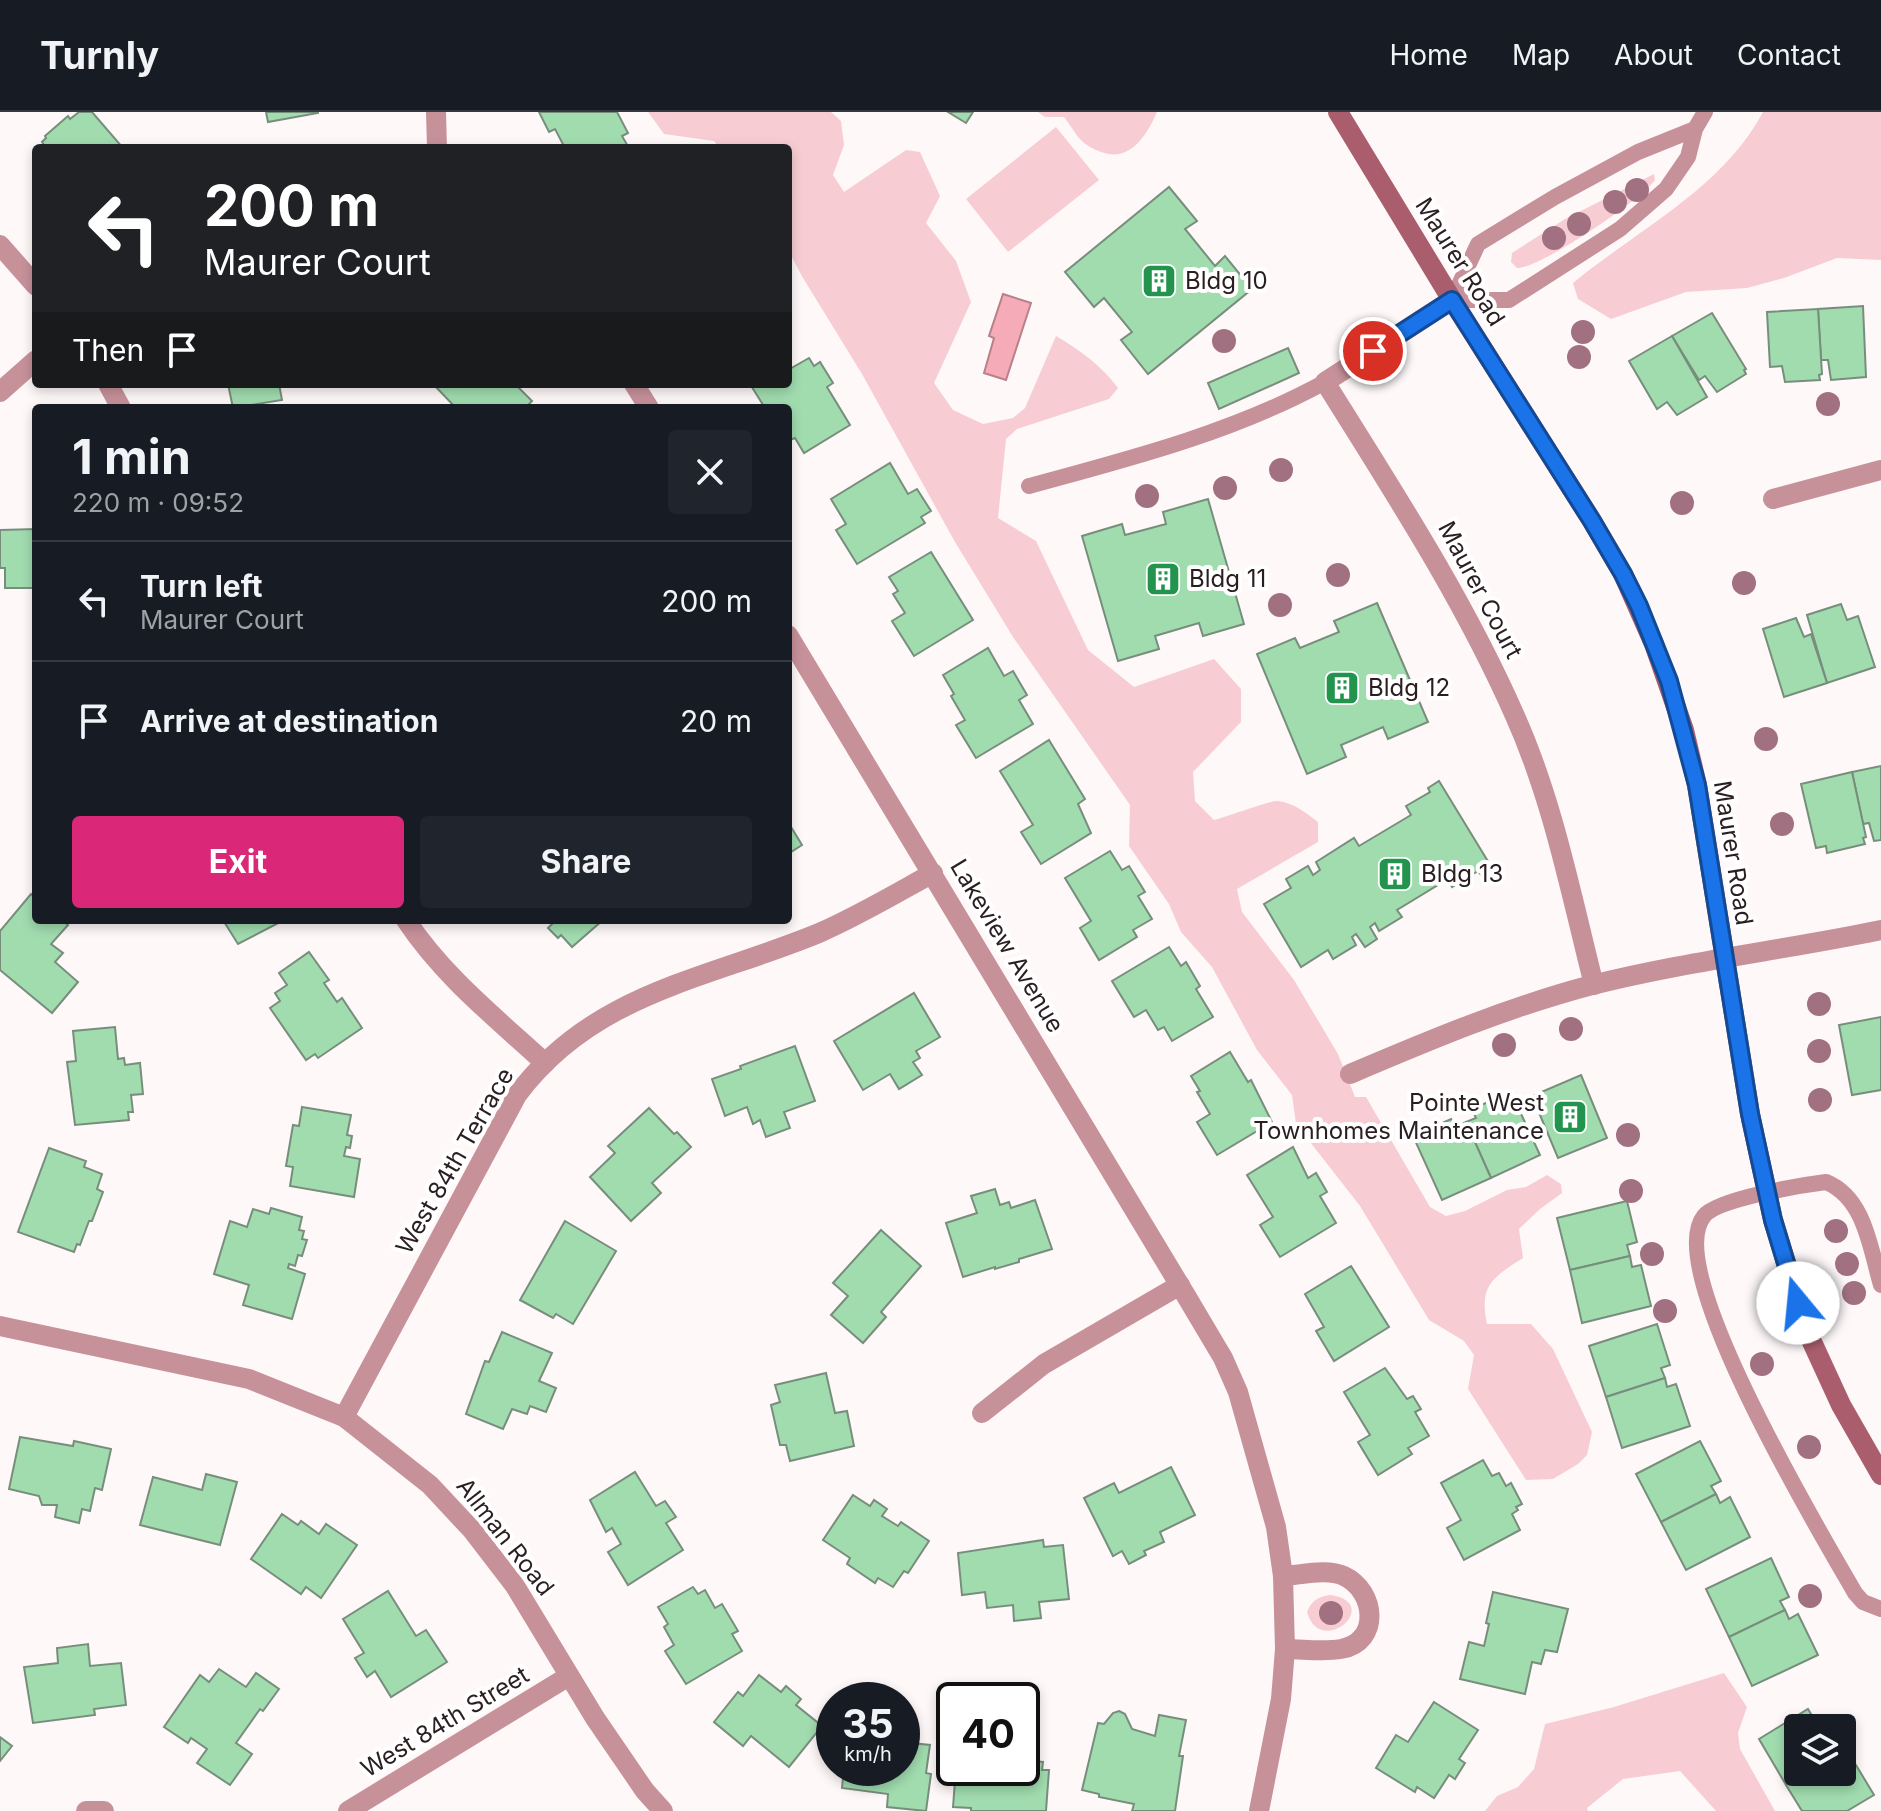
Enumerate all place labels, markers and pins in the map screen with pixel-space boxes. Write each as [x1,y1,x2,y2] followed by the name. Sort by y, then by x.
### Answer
[1140,262,1178,300] building icon: Bldg 10
[1185,266,1268,295] place label: Bldg 10
[1339,317,1407,385] pin
[1144,560,1182,598] building icon: Bldg 11
[1189,564,1266,593] place label: Bldg 11
[1323,669,1361,707] building icon: Bldg 12
[1368,673,1450,702] place label: Bldg 12
[1376,855,1414,893] building icon: Bldg 13
[1421,859,1503,888] place label: Bldg 13
[1253,1088,1544,1145] place label: Pointe West Townhomes Maintenance
[1551,1098,1589,1136] building icon: Pointe West Townhomes Maintenance

